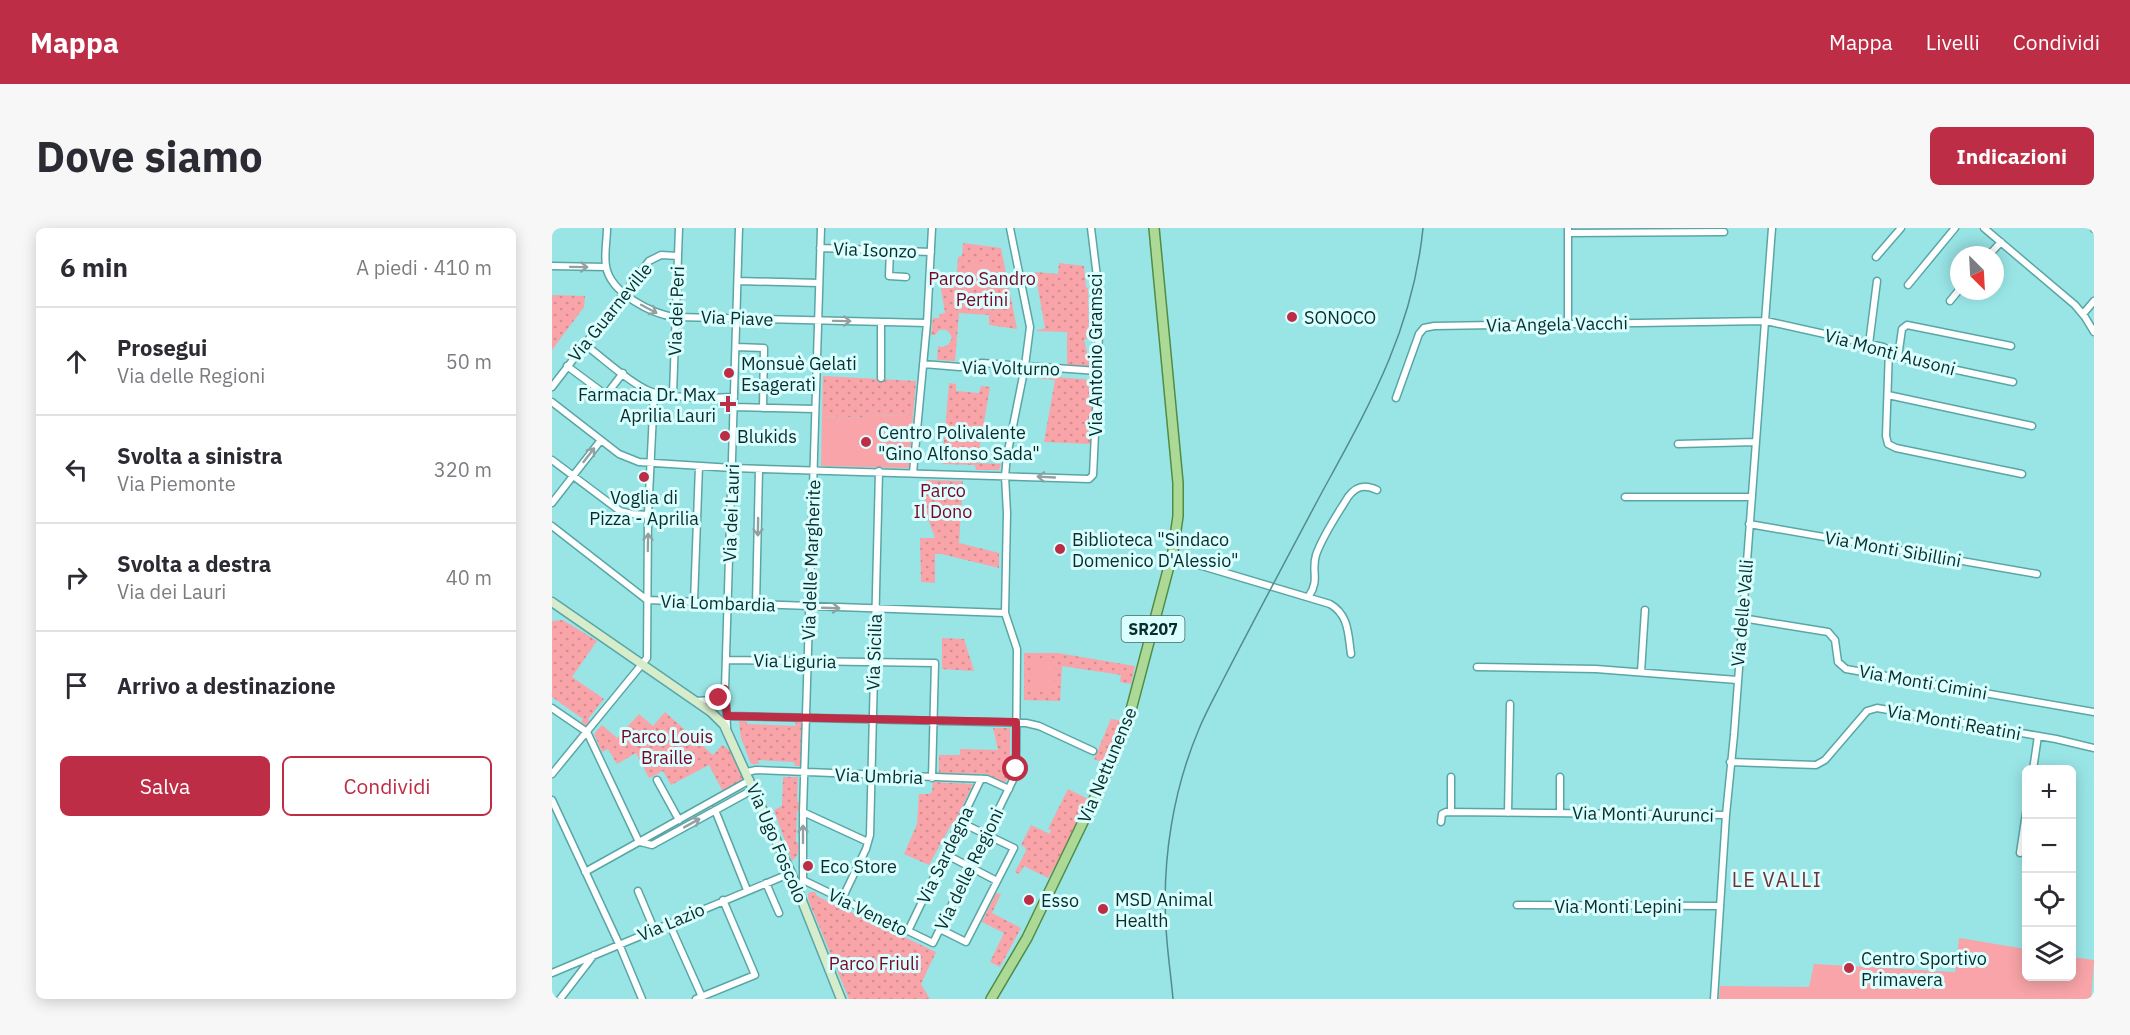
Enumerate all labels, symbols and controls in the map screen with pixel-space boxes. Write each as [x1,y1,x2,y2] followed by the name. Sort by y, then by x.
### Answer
[30,24,119,61] text: Mappa
[1829,28,1893,56] text: Mappa
[1926,28,1980,56] text: Livelli
[2013,28,2100,56] text: Condividi
[1930,127,2094,185] button: Indicazioni
[36,129,263,184] text: Dove siamo
[833,237,917,263] street label: Via Isonzo
[1950,246,2004,300] north arrow
[60,250,128,284] text: 6 min
[356,254,492,281] text: A piedi · 410 m
[563,258,657,366] street label: Via Guarneville
[569,261,589,273] one-way arrow
[663,266,689,356] street label: Via dei Peri
[928,267,1036,311] park label: Parco Sandro Pertini
[1084,273,1107,437] street label: Via Antonio Gramsci
[639,304,657,315] one-way arrow
[700,305,774,331] street label: Via Piave
[1304,306,1376,329] place label: SONOCO
[1285,310,1299,324] marker: SONOCO
[1486,311,1628,337] street label: Via Angela Vacchi
[831,315,851,327] one-way arrow
[1822,323,1958,381] street label: Via Monti Ausoni
[117,333,207,362] text: Prosegui
[60,345,93,378] icon: ahead
[446,348,492,375] text: 50 m
[741,352,857,396] place label: Monsuè Gelati Esagerati
[962,356,1060,380] street label: Via Volturno
[117,362,265,389] text: Via delle Regioni
[722,366,736,380] marker: Monsuè Gelati Esagerati
[578,383,716,427] place label: Farmacia Dr. Max Aprilia Lauri
[721,397,735,411] marker: Farmacia Dr. Max Aprilia Lauri
[878,421,1040,465] place label: Centro Polivalente "Gino Alfonso Sada"
[737,425,797,448] place label: Blukids
[718,429,732,443] marker: Blukids
[859,435,873,449] marker: Centro Polivalente "Gino Alfonso Sada"
[117,441,282,470] text: Svolta a sinistra
[583,447,596,463] one-way arrow
[60,453,93,486] icon: left
[434,456,492,483] text: 320 m
[718,463,744,563] street label: Via dei Lauri
[117,470,236,497] text: Via Piemonte
[637,470,651,484] marker: Voglia di Pizza - Aprilia
[1036,472,1056,483] one-way arrow
[797,479,825,641] street label: Via delle Margherite
[914,479,972,523] park label: Parco Il Dono
[589,486,699,530] place label: Voglia di Pizza - Aprilia
[752,517,764,537] one-way arrow
[1823,526,1963,572] street label: Via Monti Sibillini
[1072,528,1239,572] place label: Biblioteca "Sindaco Domenico D'Alessio"
[642,532,654,552] one-way arrow
[1053,542,1067,556] marker: Biblioteca "Sindaco Domenico D'Alessio"
[117,549,271,578] text: Svolta a destra
[1726,558,1758,668] street label: Via delle Valli
[60,561,93,594] icon: right
[446,564,492,591] text: 40 m
[117,578,226,605] text: Via dei Lauri
[660,589,776,617] street label: Via Lombardia
[821,602,841,614] one-way arrow
[861,613,887,691] street label: Via Sicilia
[1122,616,1184,642] road number: SR207
[753,649,837,673] street label: Via Liguria
[1857,659,1989,705] street label: Via Monti Cimini
[60,669,93,702] icon: arrive
[117,671,336,700] text: Arrivo a destinazione
[705,684,731,710] route end
[1885,699,2023,745] street label: Via Monti Reatini
[1072,704,1142,826] street label: Via Nettunense
[621,725,713,769] park label: Parco Louis Braille
[1002,755,1028,781] route start
[60,756,270,816] button: Salva
[282,756,492,816] button: Condividi
[834,763,924,789] street label: Via Umbria
[2022,765,2076,981] map controls
[2022,765,2076,819] button: +
[741,780,813,906] street label: Via Ugo Foscolo
[1572,801,1714,827] street label: Via Monti Aurunci
[912,802,979,907] street label: Via Sardegna
[929,804,1009,934] street label: Via delle Regioni
[683,817,700,829] one-way arrow
[2022,819,2076,873] button: −
[797,825,809,845] one-way arrow
[820,855,897,878] place label: Eco Store
[801,859,815,873] marker: Eco Store
[1732,866,1822,893] district label: LE VALLI
[2022,873,2076,927] button: locate
[824,883,912,941] street label: Via Veneto
[1115,888,1213,932] place label: MSD Animal Health
[1041,889,1079,912] place label: Esso
[1022,893,1036,907] marker: Esso
[1554,895,1682,918] street label: Via Monti Lepini
[634,898,708,946] street label: Via Lazio
[1096,902,1110,916] marker: MSD Animal Health
[2022,927,2076,981] button: layers
[1861,947,1987,991] place label: Centro Sportivo Primavera
[829,952,919,975] park label: Parco Friuli
[1842,961,1856,975] marker: Centro Sportivo Primavera

